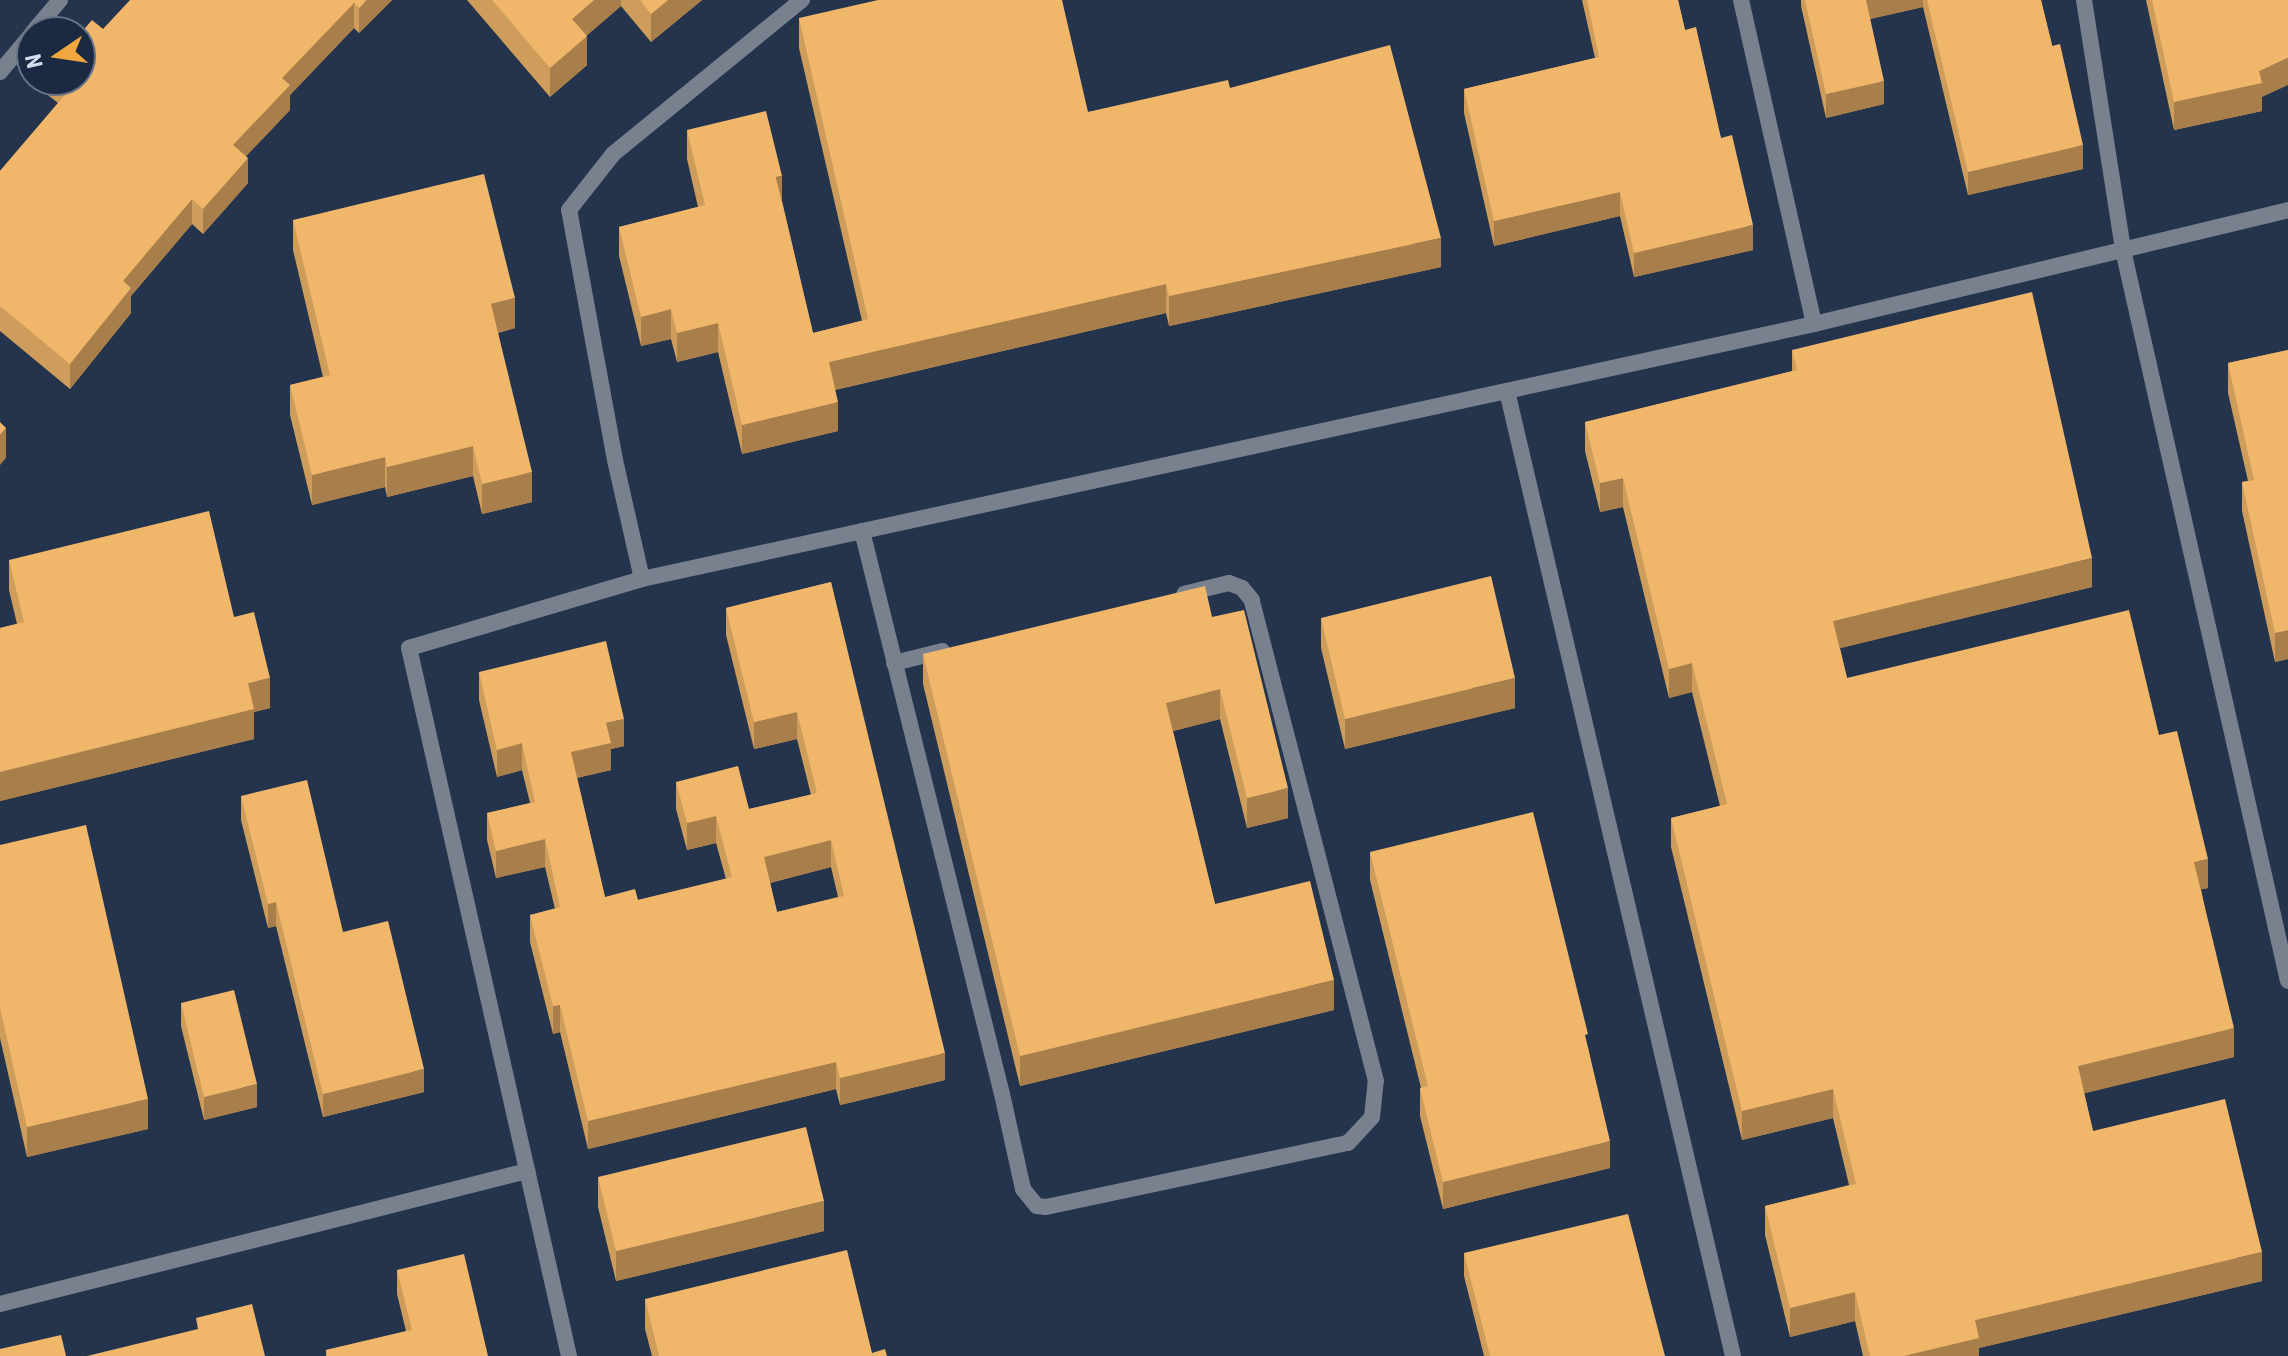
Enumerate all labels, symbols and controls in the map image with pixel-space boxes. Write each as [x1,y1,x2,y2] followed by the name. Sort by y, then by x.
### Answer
[16,16,96,96] north arrow
[20,52,48,70] text: N

